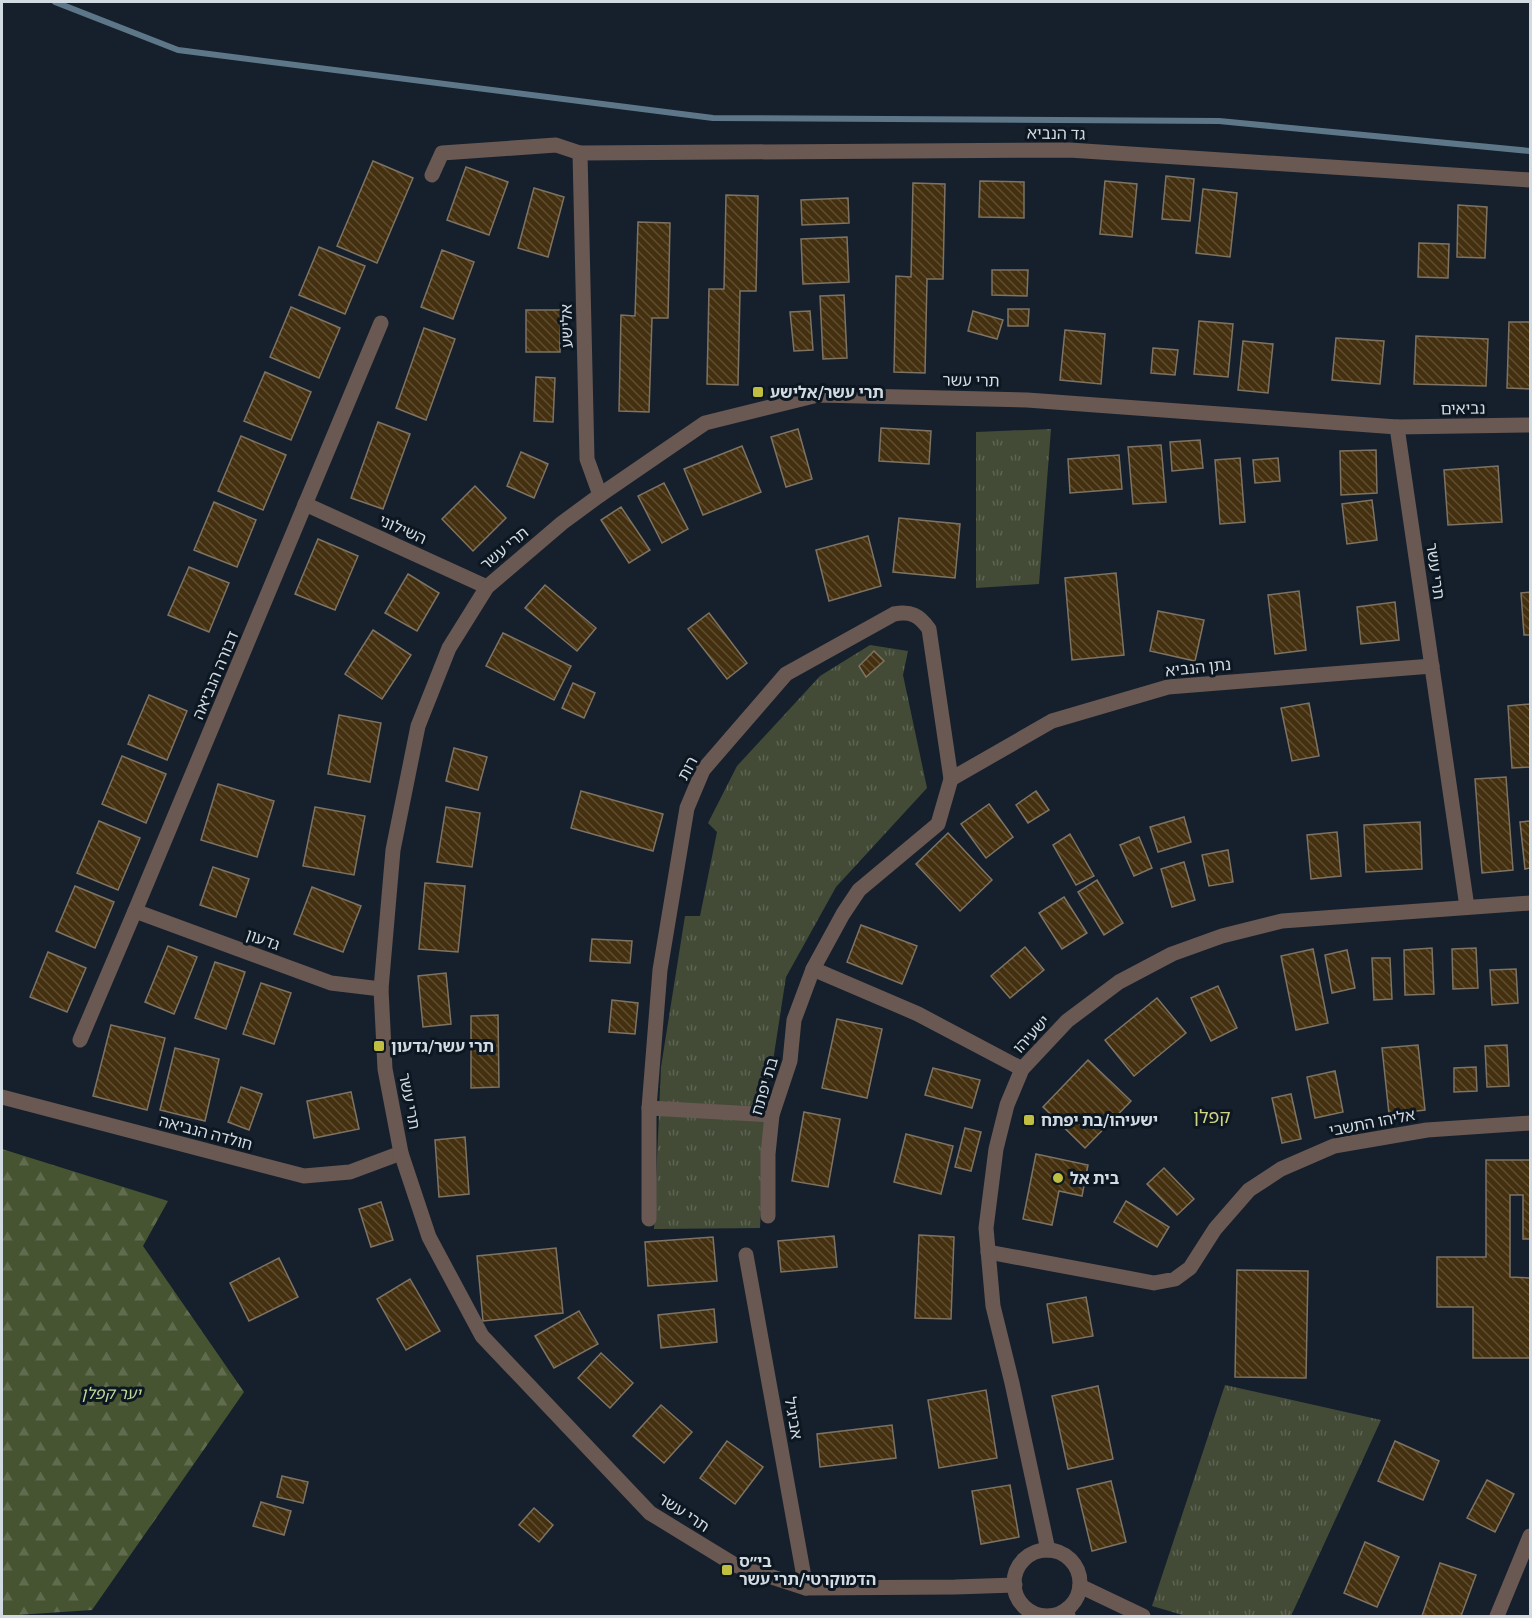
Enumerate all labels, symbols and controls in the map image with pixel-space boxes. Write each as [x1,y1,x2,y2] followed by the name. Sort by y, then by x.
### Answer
[1027,121,1085,145] street label: גד הנביא
[555,304,577,348] street label: אלישע
[942,369,1000,391] street label: תרי עשר
[770,381,884,403] place label: תרי עשר/אלישע
[751,385,765,399] marker: תרי עשר/אלישע
[1440,397,1486,419] street label: נביאים
[376,509,430,549] street label: השילוני
[475,521,533,575] street label: תרי עשר
[1421,541,1451,601] street label: תרי עשר
[186,627,244,723] street label: דבורה הנביאה
[1164,653,1232,681] street label: נתן הנביא
[672,752,702,784] street label: רות
[243,923,283,955] street label: גדעון
[1008,1010,1054,1058] street label: ישעיהו
[391,1035,494,1057] place label: תרי עשר/גדעון
[372,1039,386,1053] marker: תרי עשר/גדעון
[745,1054,783,1118] street label: בת יפתח
[394,1071,426,1131] street label: תרי עשר
[1327,1103,1417,1141] street label: אליהו התשבי
[1193,1104,1231,1129] district label: קפלן
[157,1109,255,1155] street label: חולדה הנביאה
[1041,1109,1158,1131] place label: ישעיהו/בת יפתח
[1022,1113,1036,1127] marker: ישעיהו/בת יפתח
[1070,1167,1120,1189] place label: בית אל
[1051,1171,1065,1185] marker: בית אל
[81,1382,142,1404] park label: יער קפלן
[779,1395,809,1441] street label: אביגיל
[654,1487,714,1537] street label: תרי עשר
[739,1550,876,1590] place label: בי״ס הדמוקרטי/תרי עשר
[720,1563,734,1577] marker: בי״ס הדמוקרטי/תרי עשר

